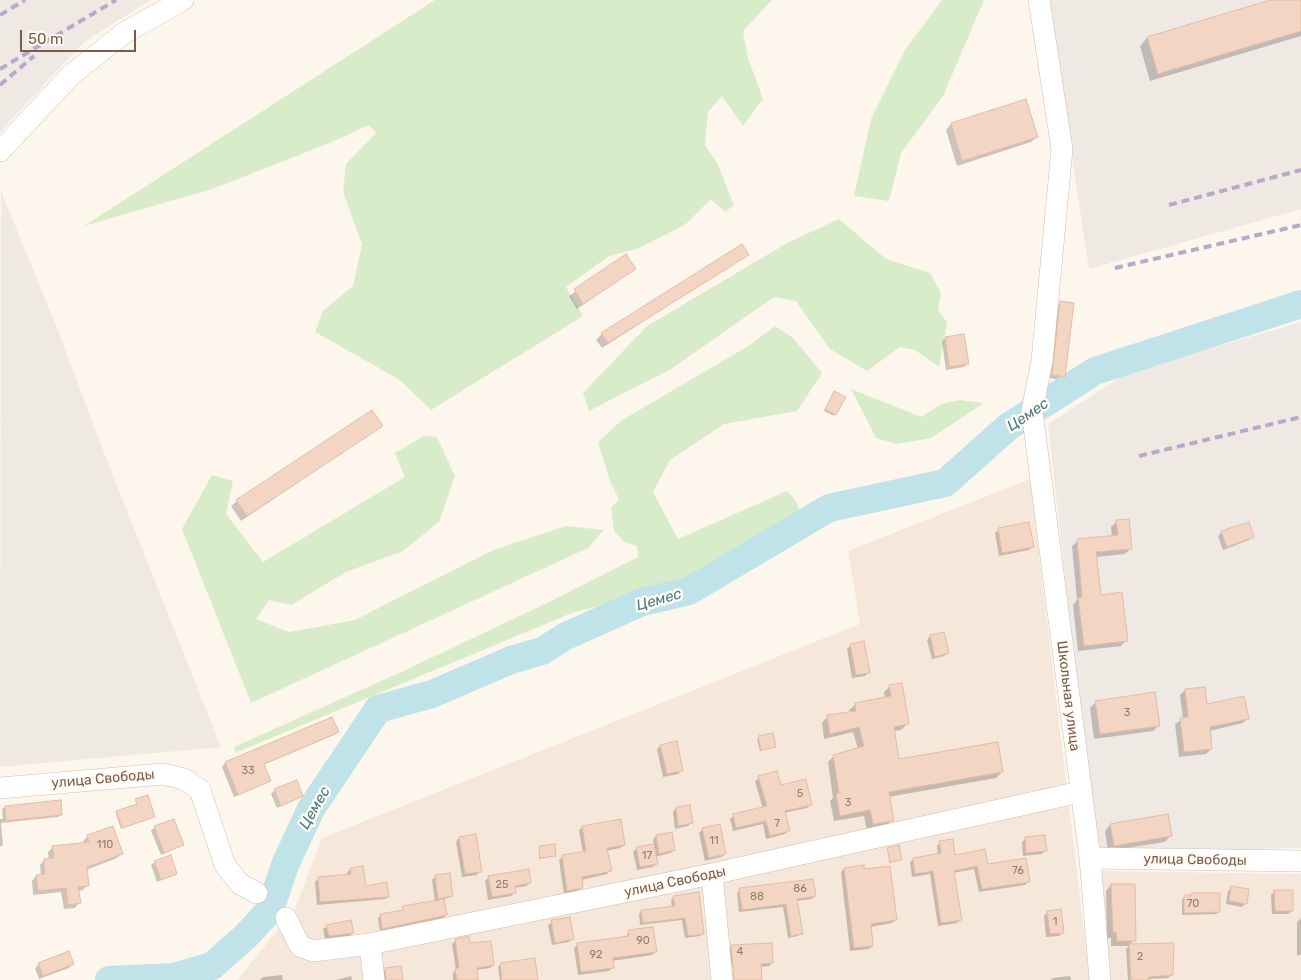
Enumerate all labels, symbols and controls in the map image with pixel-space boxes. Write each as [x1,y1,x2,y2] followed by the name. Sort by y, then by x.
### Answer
[22,20,139,52] scale bar
[28,30,63,48] text: 50 m
[1004,395,1052,435] water label: Цемес
[634,585,684,615] water label: Цемес
[1053,640,1083,752] street label: Школьная улица
[1124,706,1130,720] house number: 3
[241,764,255,778] house number: 33
[51,766,155,792] street label: улица Свободы
[296,784,334,832] water label: Цемес
[797,787,803,801] house number: 5
[845,796,851,810] house number: 3
[774,817,780,831] house number: 7
[709,834,719,848] house number: 11
[97,838,113,852] house number: 110
[642,849,652,863] house number: 17
[1143,851,1247,869] street label: улица Свободы
[623,863,727,901] street label: улица Свободы
[1012,864,1024,878] house number: 76
[496,878,508,892] house number: 25
[793,882,807,896] house number: 86
[750,890,764,904] house number: 88
[1187,897,1199,911] house number: 70
[1053,915,1057,929] house number: 1
[636,934,650,948] house number: 90
[737,945,743,959] house number: 4
[590,948,602,962] house number: 92
[1137,950,1143,964] house number: 2

